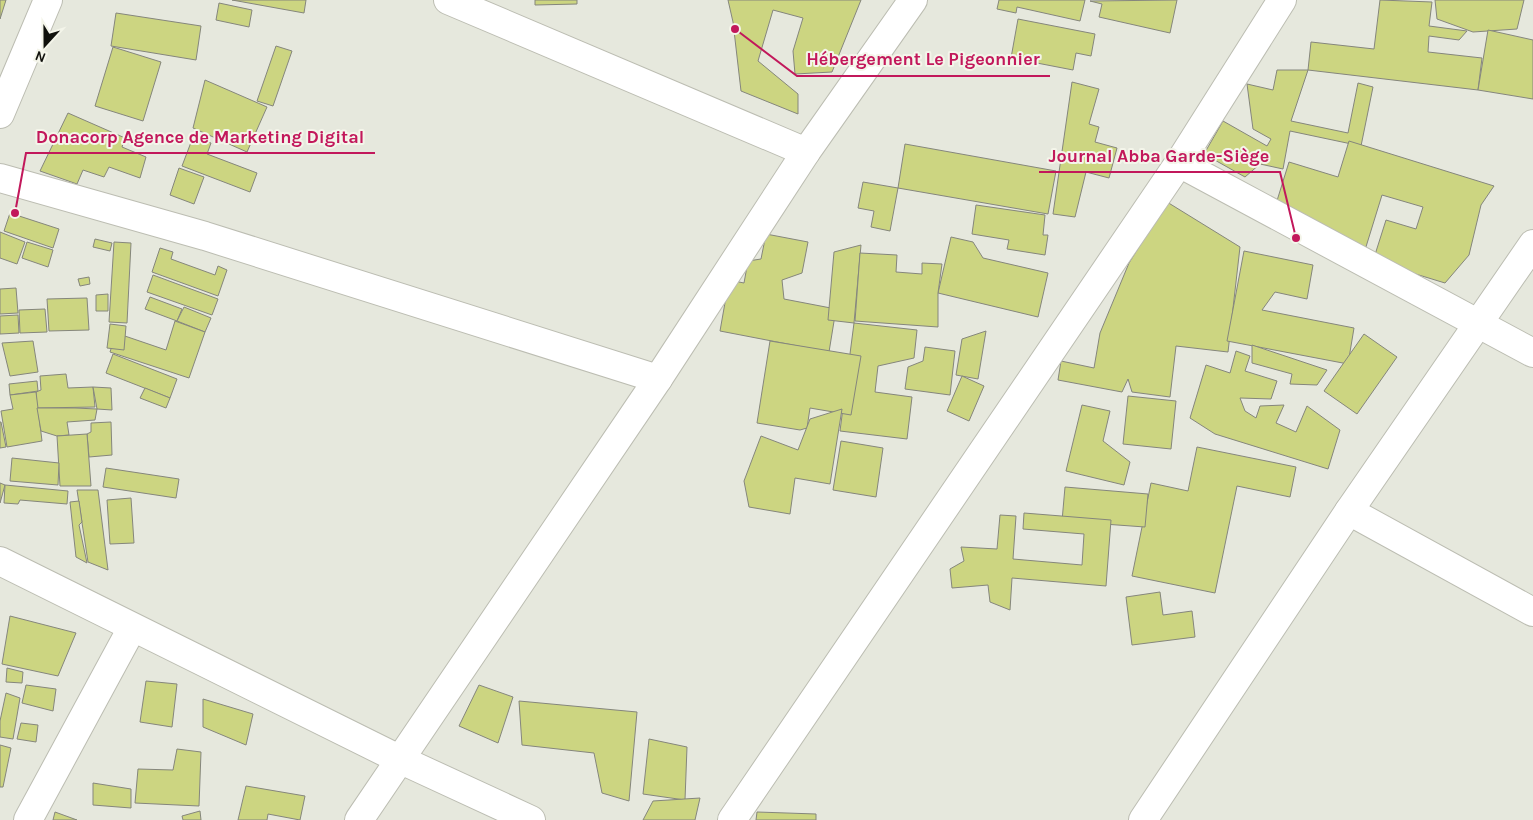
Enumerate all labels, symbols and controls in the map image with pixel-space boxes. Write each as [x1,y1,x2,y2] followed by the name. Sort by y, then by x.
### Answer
[20,20,70,70] north arrow
[797,43,1050,76] callout: Hébergement Le Pigeonnier
[33,47,48,66] text: N
[806,48,1040,70] text: Hébergement Le Pigeonnier
[26,120,375,153] callout: Donacorp Agence de Marketing Digital
[36,126,364,148] text: Donacorp Agence de Marketing Digital
[1039,139,1280,172] callout: Journal Abba Garde-Siège
[1049,145,1269,167] text: Journal Abba Garde-Siège

